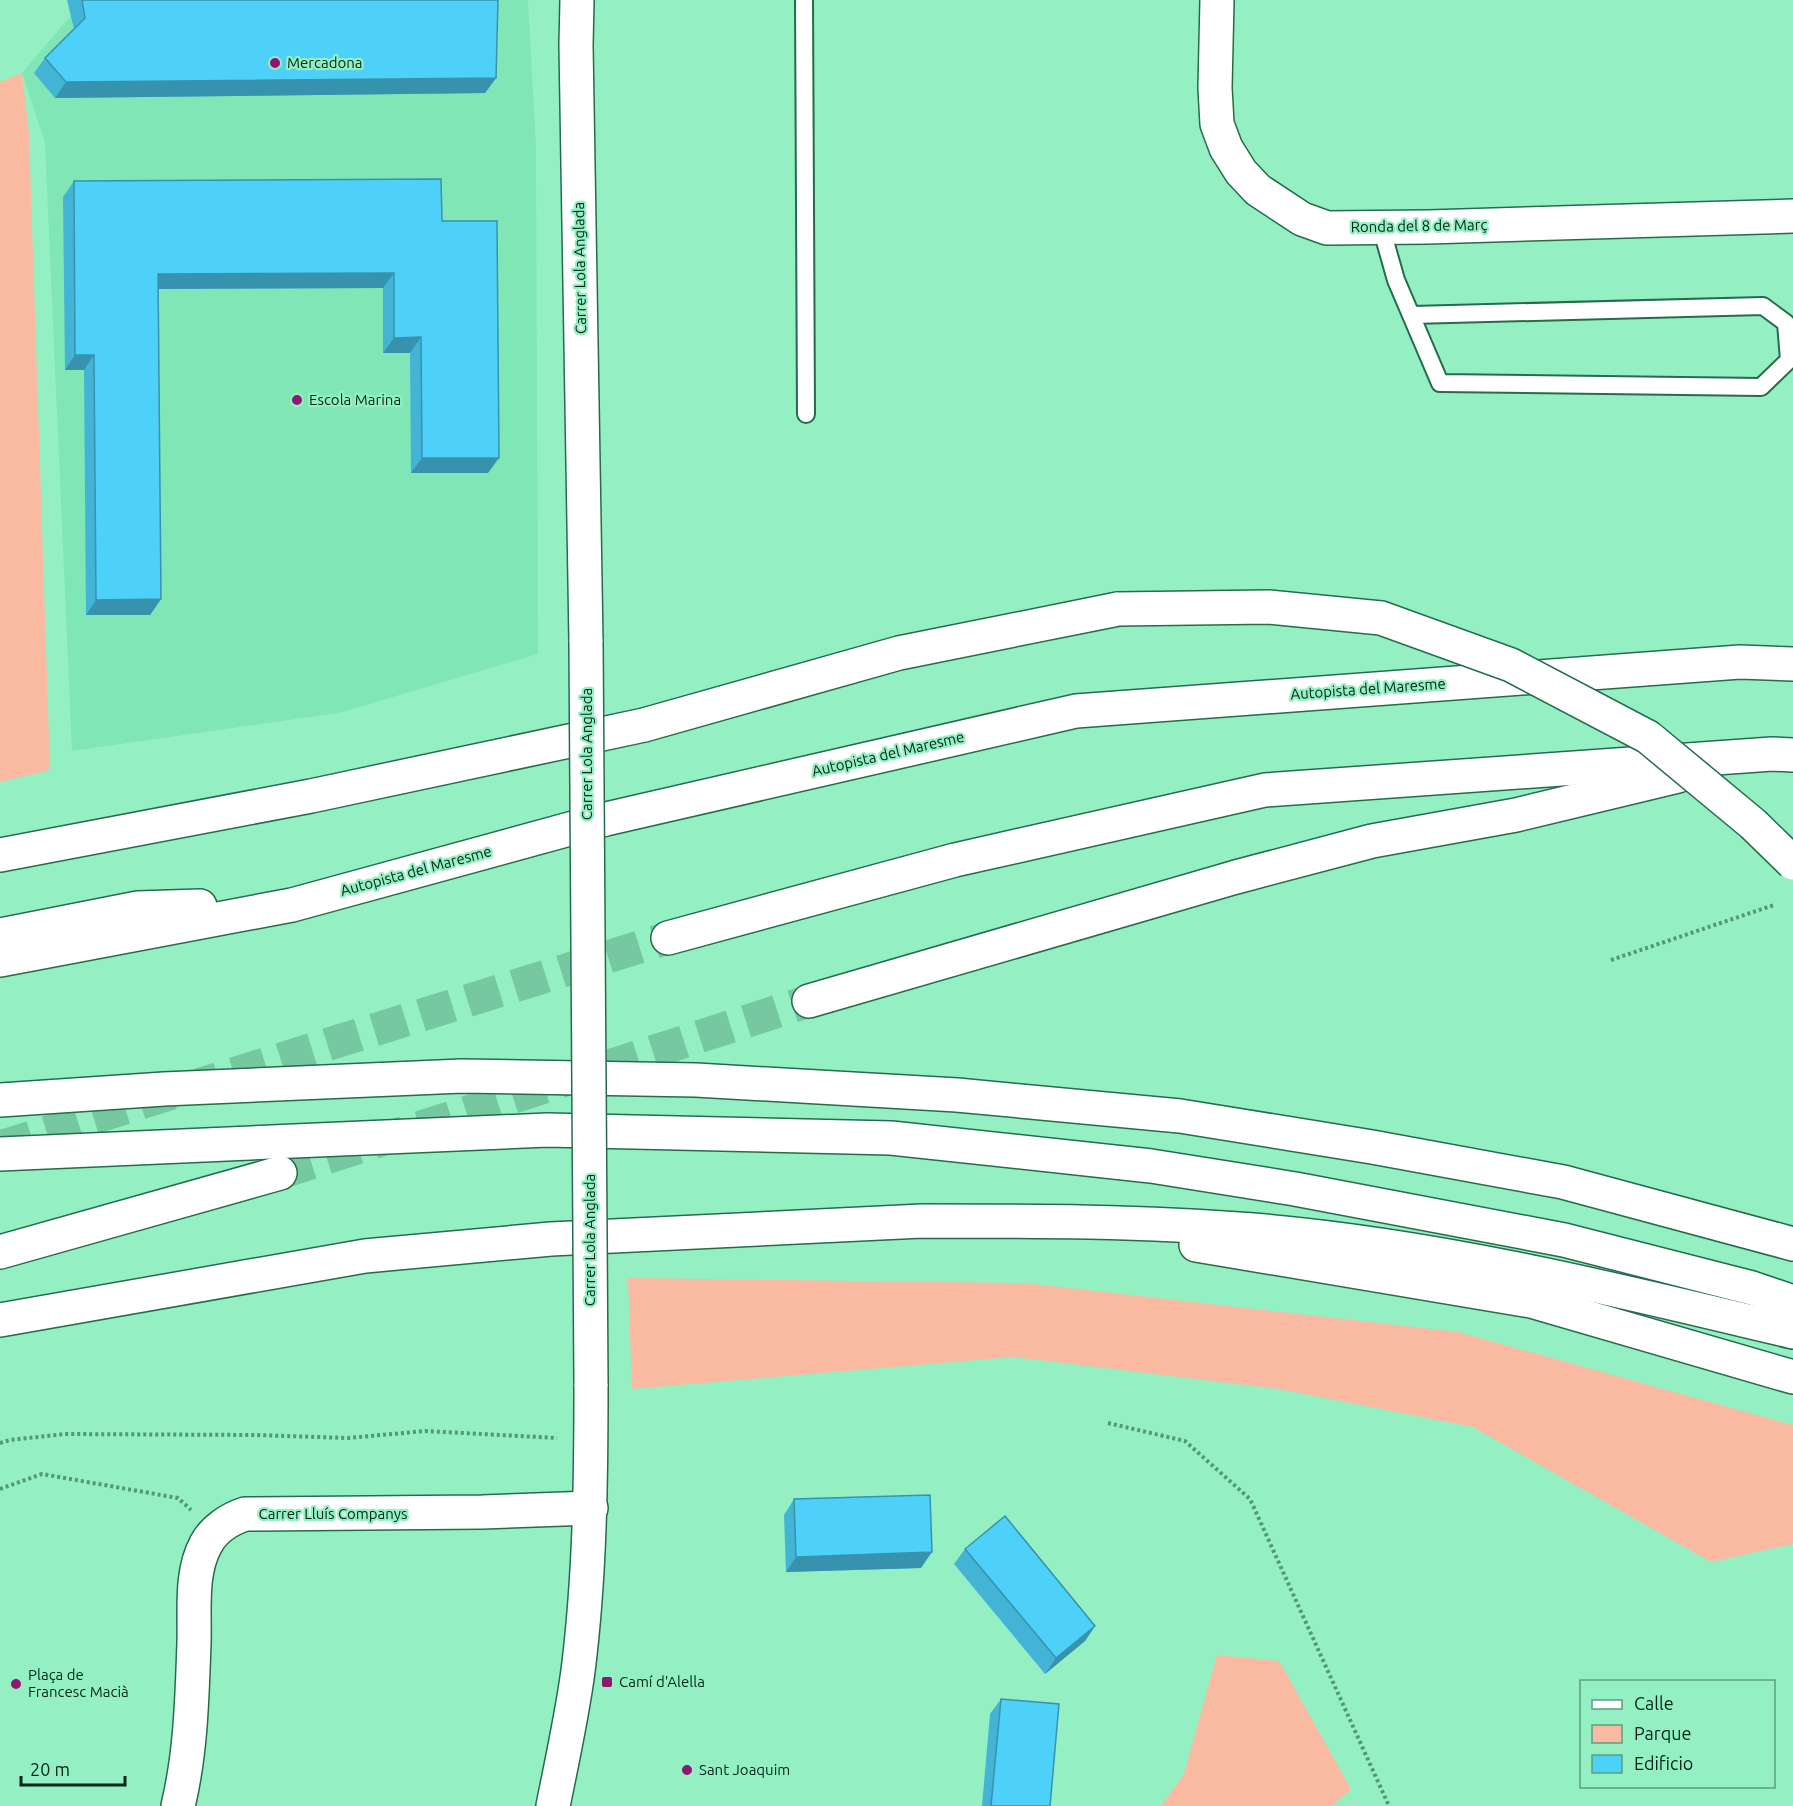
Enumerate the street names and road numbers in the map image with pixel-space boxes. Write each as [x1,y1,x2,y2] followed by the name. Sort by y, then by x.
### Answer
[570,202,589,334] street label: Carrer Lola Anglada
[1350,216,1488,235] street label: Ronda del 8 de Març
[1290,675,1446,702] street label: Autopista del Maresme
[578,688,595,820] street label: Carrer Lola Anglada
[810,728,966,779] street label: Autopista del Maresme
[338,842,493,899] street label: Autopista del Maresme
[581,1174,598,1306] street label: Carrer Lola Anglada
[259,1505,407,1522] street label: Carrer Lluís Companys

